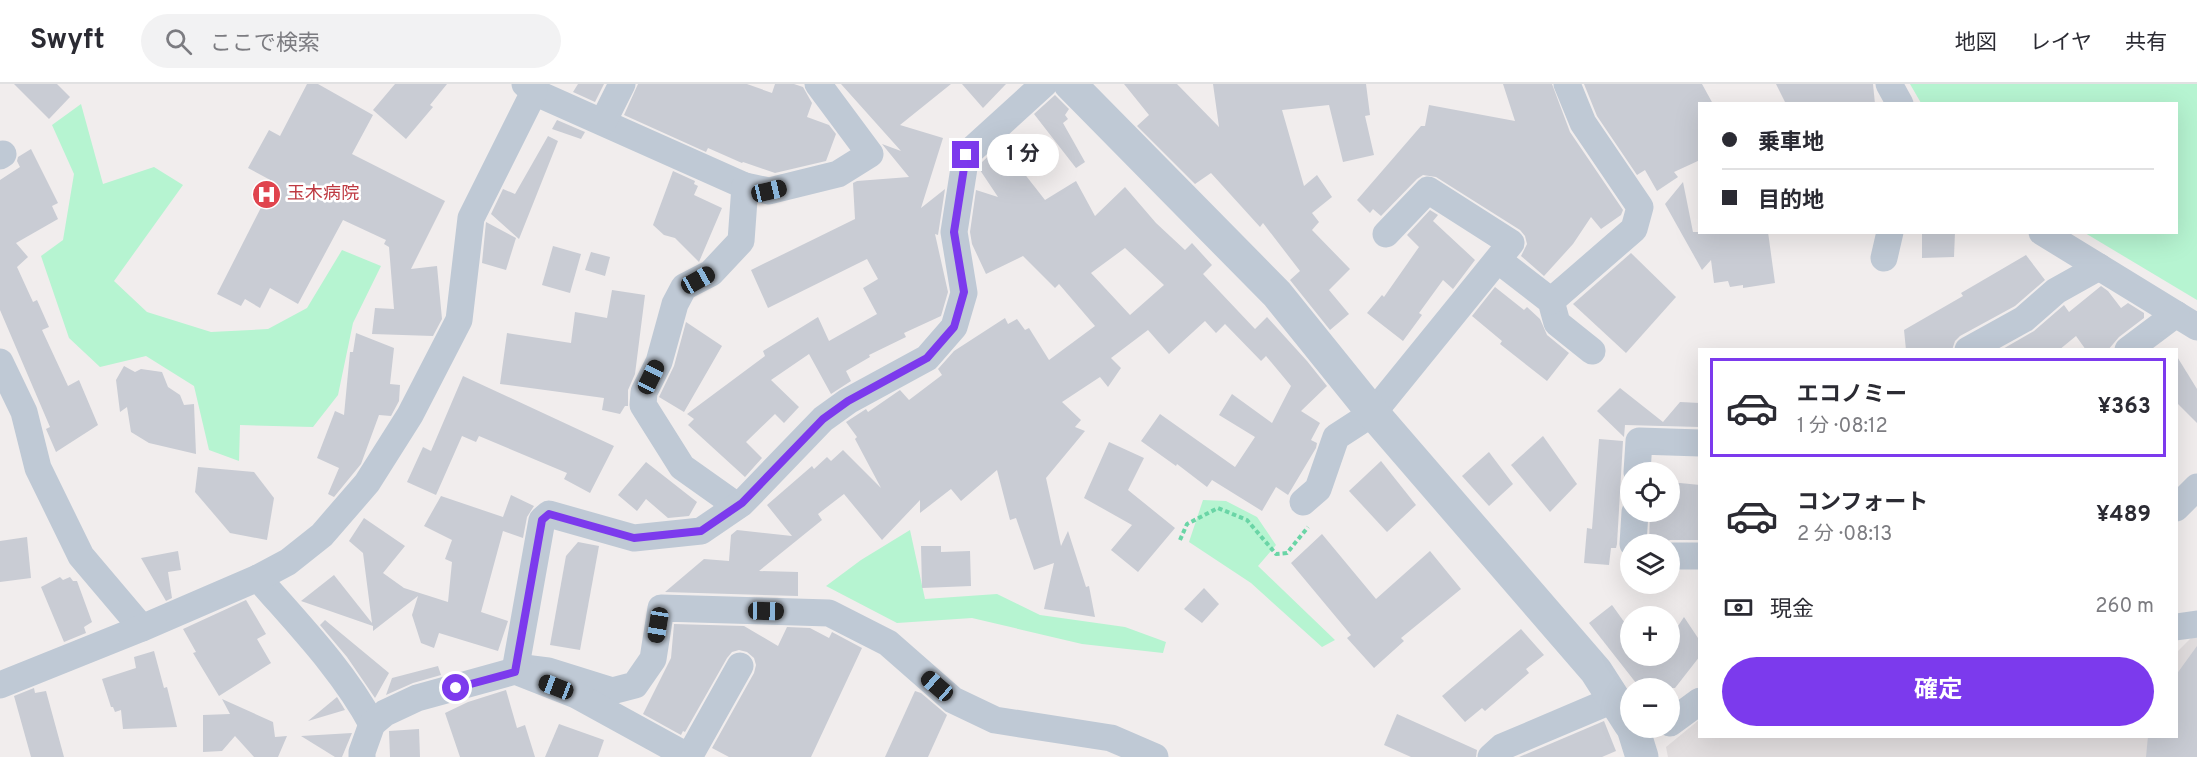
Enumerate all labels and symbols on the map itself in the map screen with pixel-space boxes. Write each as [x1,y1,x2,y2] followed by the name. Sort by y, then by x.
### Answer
[987,134,1059,176] callout: 1 分
[952,141,979,168] route end
[250,178,282,210] hospital icon: 玉木病院
[749,178,789,204] car
[287,183,359,206] place label: 玉木病院
[678,263,718,297] car
[635,357,667,397] car
[748,602,784,620] car
[646,606,670,644] car
[918,667,956,705] car
[536,672,576,702] car
[442,674,469,701] route start

